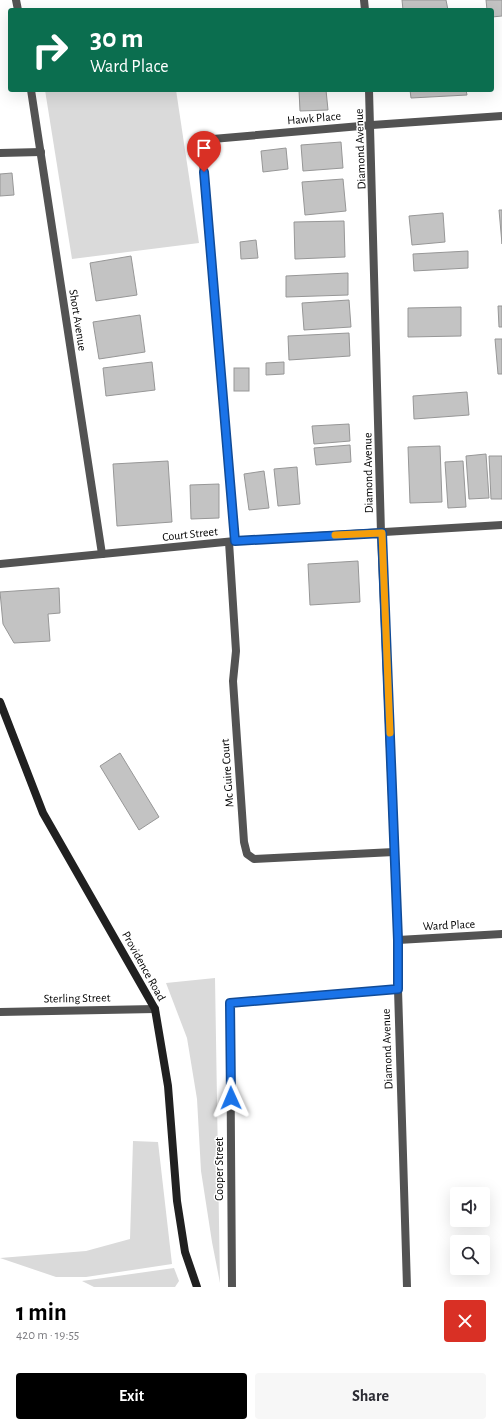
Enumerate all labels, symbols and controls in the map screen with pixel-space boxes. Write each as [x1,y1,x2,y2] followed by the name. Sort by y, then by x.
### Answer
[24,24,76,76] icon: right
[90,25,143,53] text: 30 m
[90,58,169,76] text: Ward Place
[353,108,367,190] street label: Diamond Avenue
[287,110,341,126] street label: Hawk Place
[187,131,221,172] pin
[193,137,215,159] icon: arrive
[67,288,89,352] street label: Short Avenue
[361,432,375,514] street label: Diamond Avenue
[162,525,219,543] street label: Court Street
[219,738,235,808] street label: Mc Guire Court
[422,918,476,932] street label: Ward Place
[120,929,168,1003] street label: Providence Road
[43,991,111,1005] street label: Sterling Street
[380,1008,394,1090] street label: Diamond Avenue
[210,1077,252,1119] position arrow
[213,1137,225,1201] street label: Cooper Street
[450,1187,490,1275] map controls
[450,1187,490,1227] button: sound
[450,1235,490,1275] button: search
[444,1300,486,1342] button: close
[16,1301,67,1325] text: 1 min
[16,1329,79,1342] text: 420 m · 19:55
[16,1373,247,1419] button: Exit
[255,1373,486,1419] button: Share

